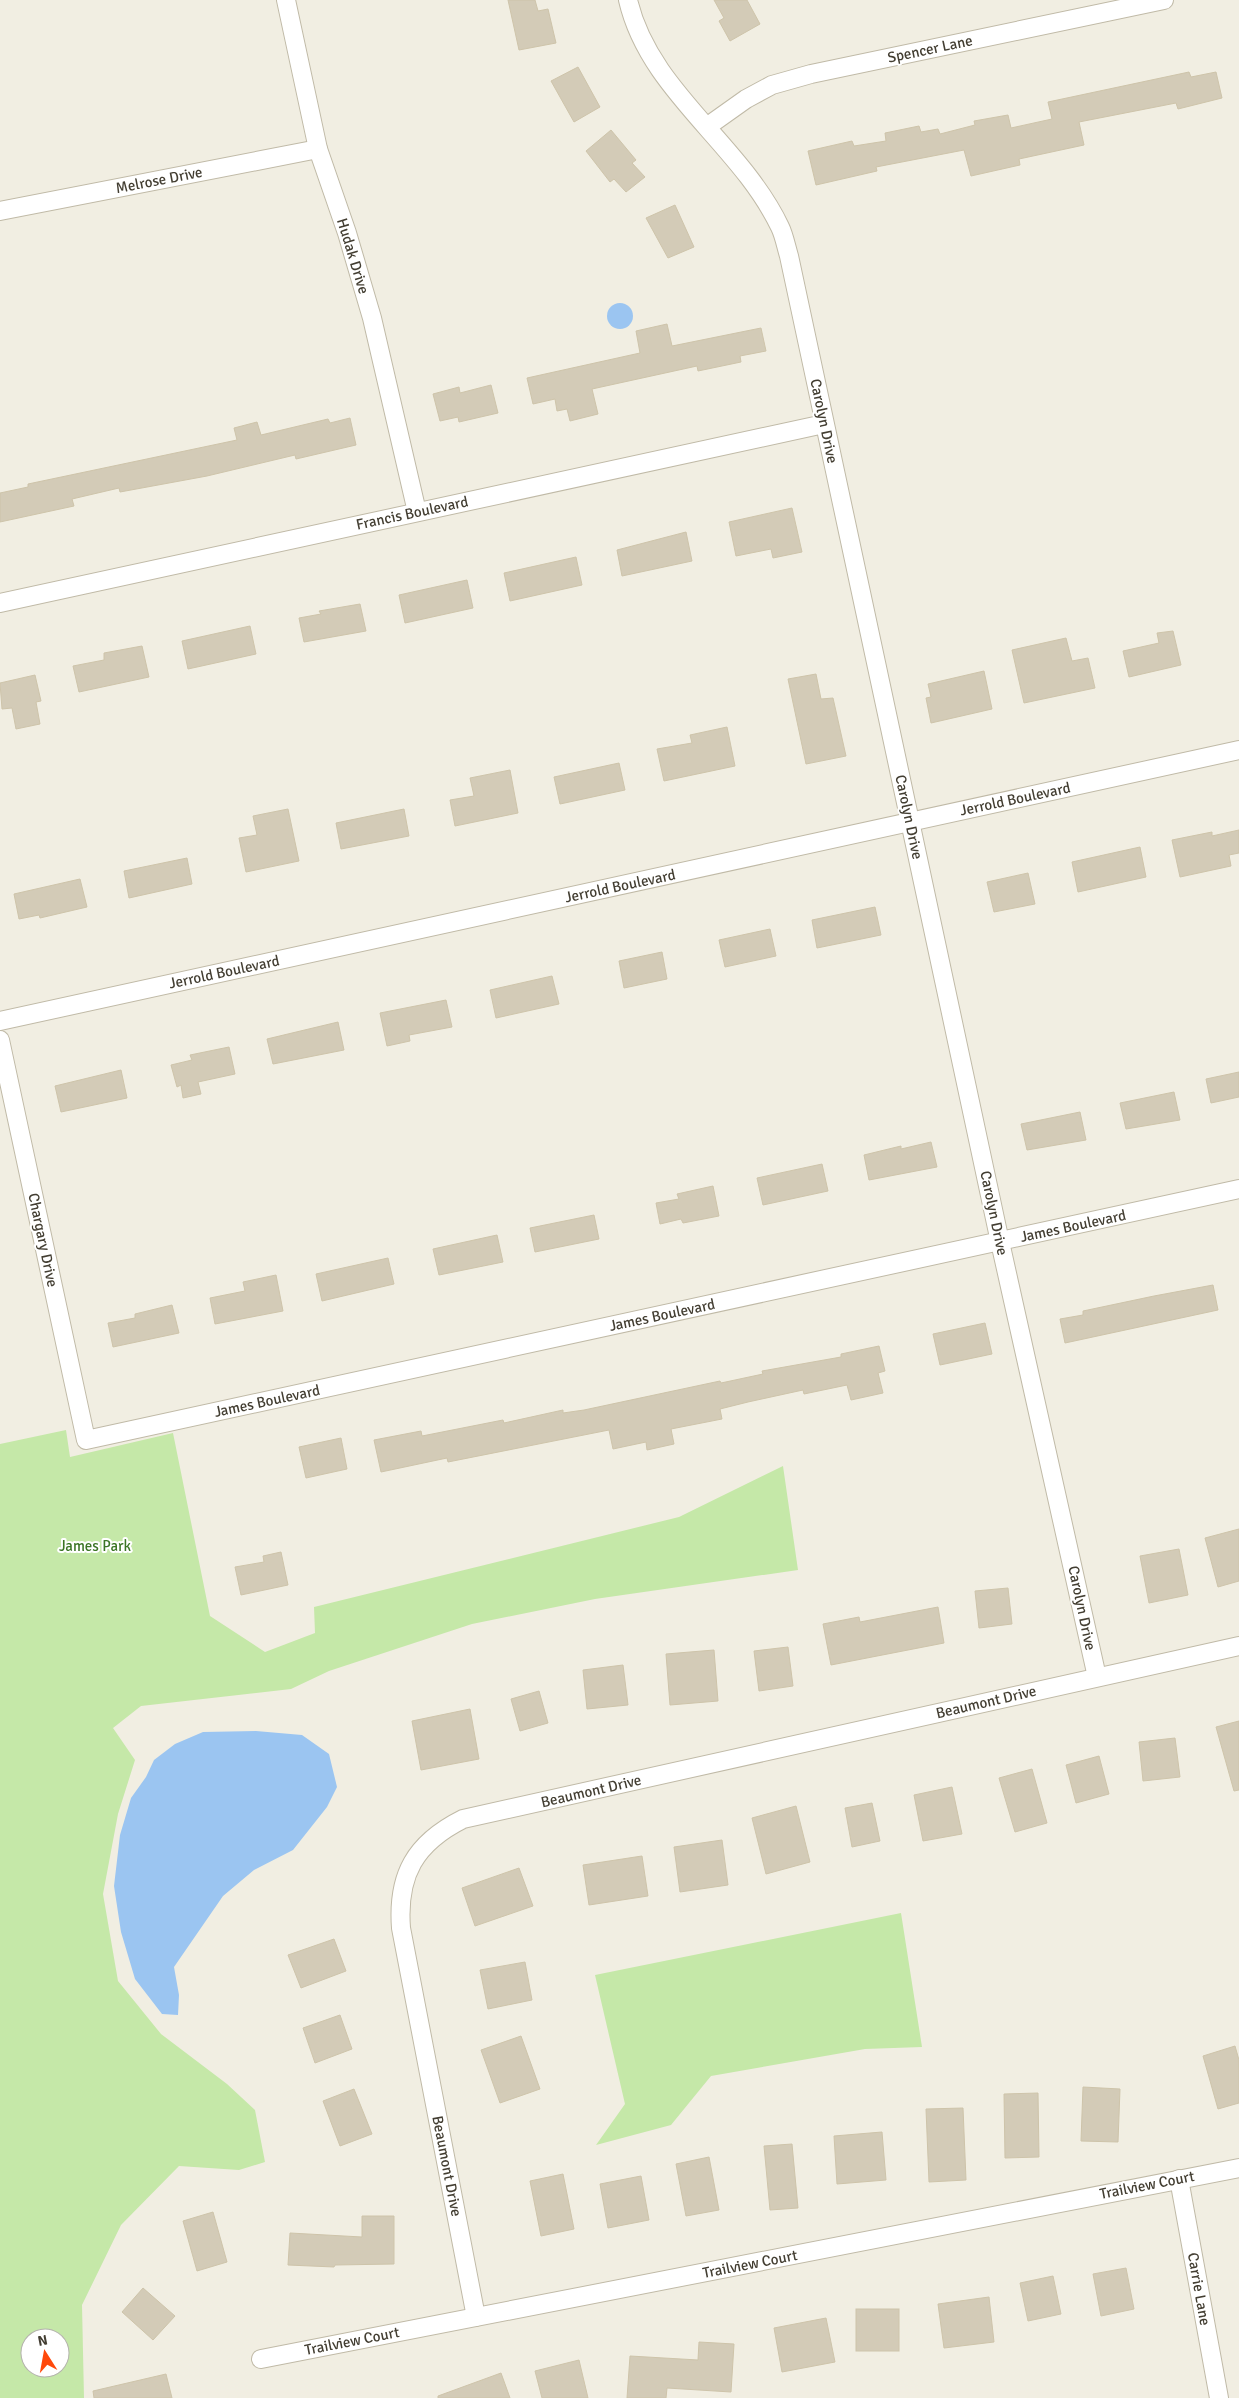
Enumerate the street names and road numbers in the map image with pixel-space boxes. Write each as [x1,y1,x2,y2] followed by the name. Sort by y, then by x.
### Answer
[886,31,974,67] street label: Spencer Lane
[114,163,204,197] street label: Melrose Drive
[333,216,373,296] street label: Hudak Drive
[806,377,842,465] street label: Carolyn Drive
[354,492,470,534] street label: Francis Boulevard
[891,773,927,861] street label: Carolyn Drive
[958,778,1072,820] street label: Jerrold Boulevard
[563,865,677,907] street label: Jerrold Boulevard
[167,951,281,993] street label: Jerrold Boulevard
[976,1169,1012,1257] street label: Carolyn Drive
[24,1191,62,1289] street label: Chargary Drive
[1018,1206,1128,1246] street label: James Boulevard
[607,1295,717,1335] street label: James Boulevard
[212,1381,322,1421] street label: James Boulevard
[1064,1564,1100,1652] street label: Carolyn Drive
[934,1682,1038,1722] street label: Beaumont Drive
[539,1771,643,1811] street label: Beaumont Drive
[428,2114,466,2218] street label: Beaumont Drive
[1098,2167,1196,2203] street label: Trailview Court
[701,2246,799,2282] street label: Trailview Court
[1184,2251,1214,2327] street label: Carrie Lane
[303,2323,401,2359] street label: Trailview Court

